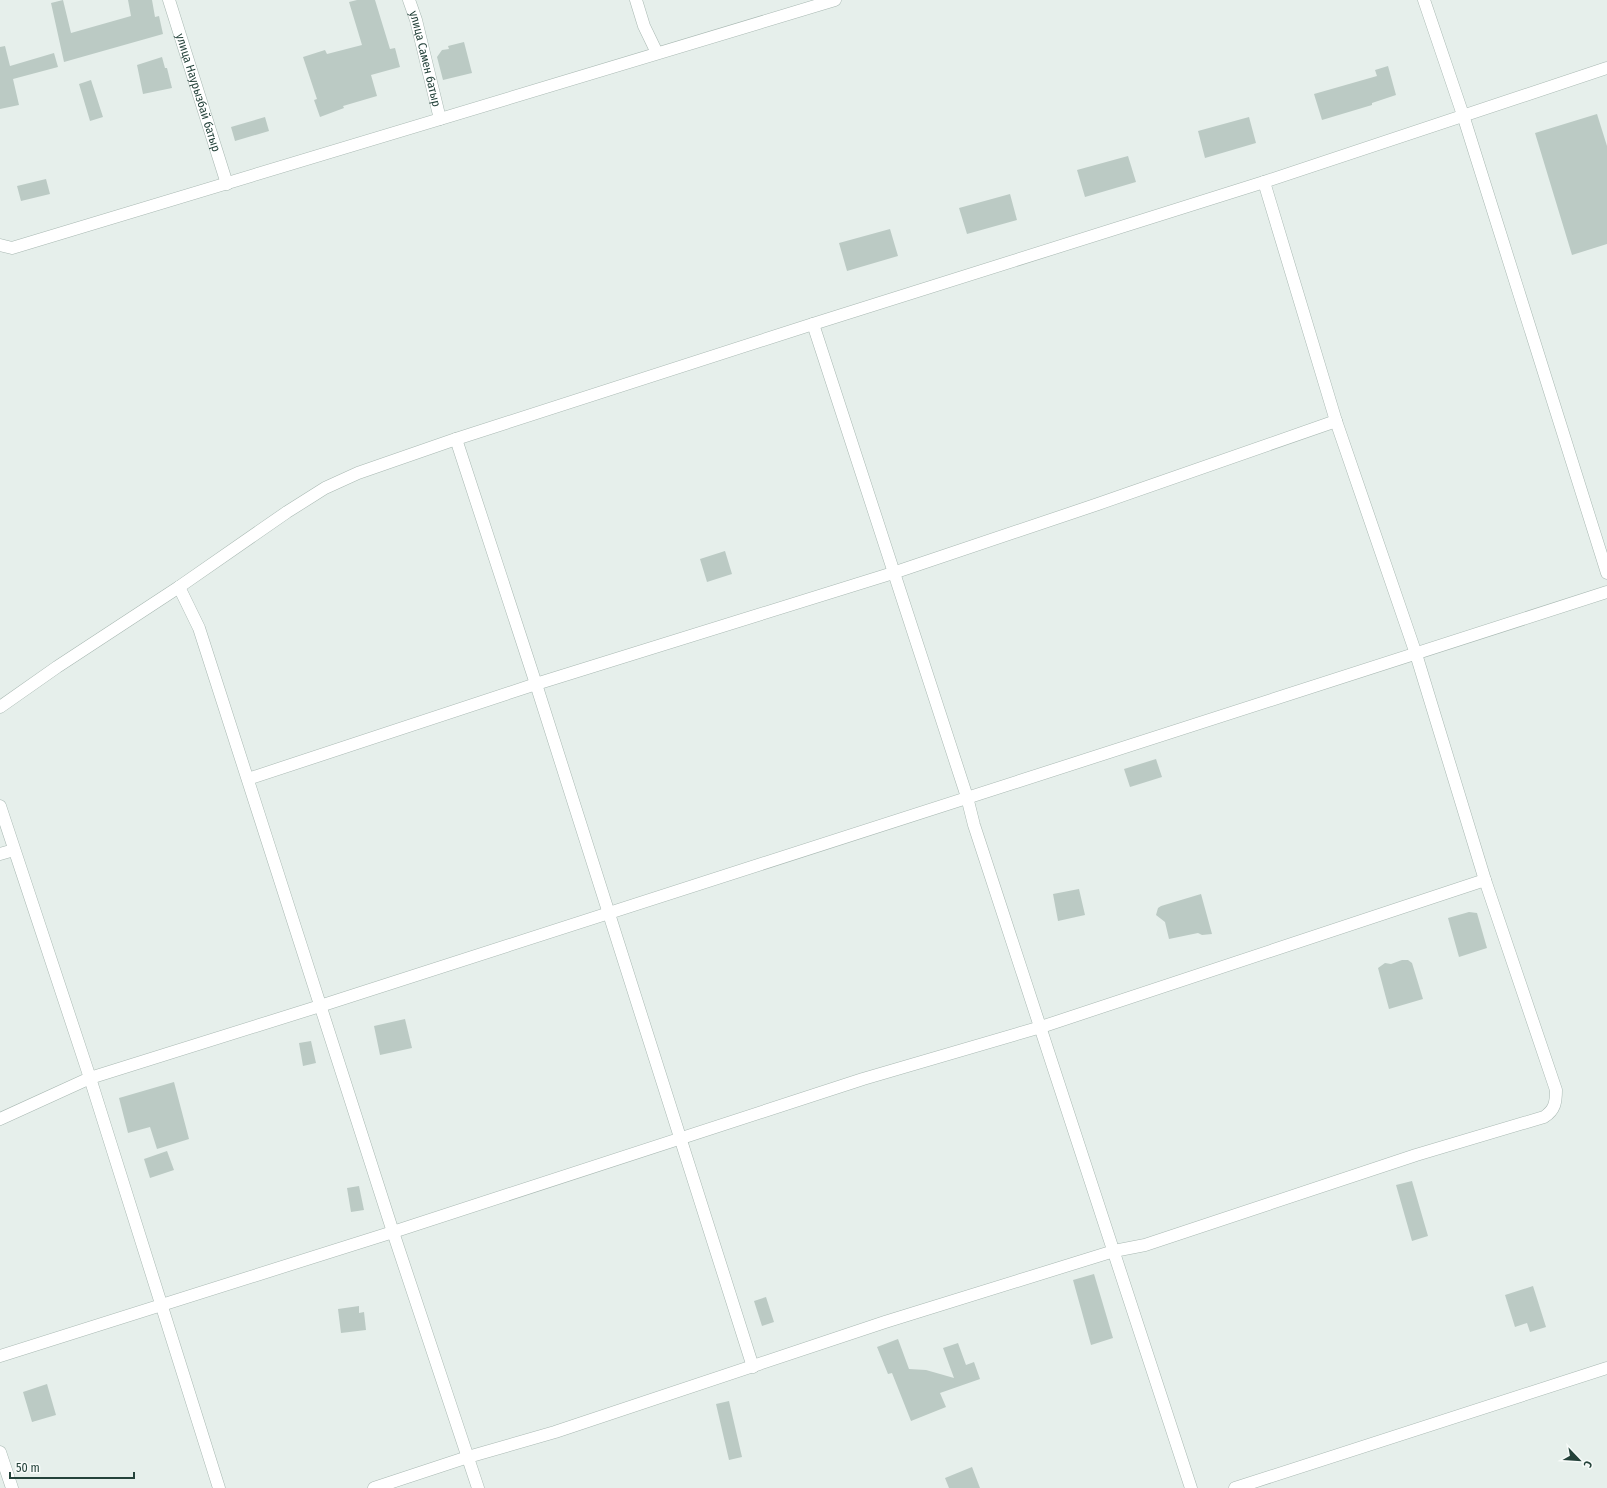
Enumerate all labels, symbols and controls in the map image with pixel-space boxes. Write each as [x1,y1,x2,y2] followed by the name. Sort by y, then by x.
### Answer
[406,9,444,108] street label: улица Самен батыр
[173,32,223,153] street label: улица Наурызбай батыр
[1559,1440,1599,1480] north arrow
[10,1454,134,1480] scale bar
[1580,1459,1595,1470] text: С
[16,1461,40,1475] text: 50 m

